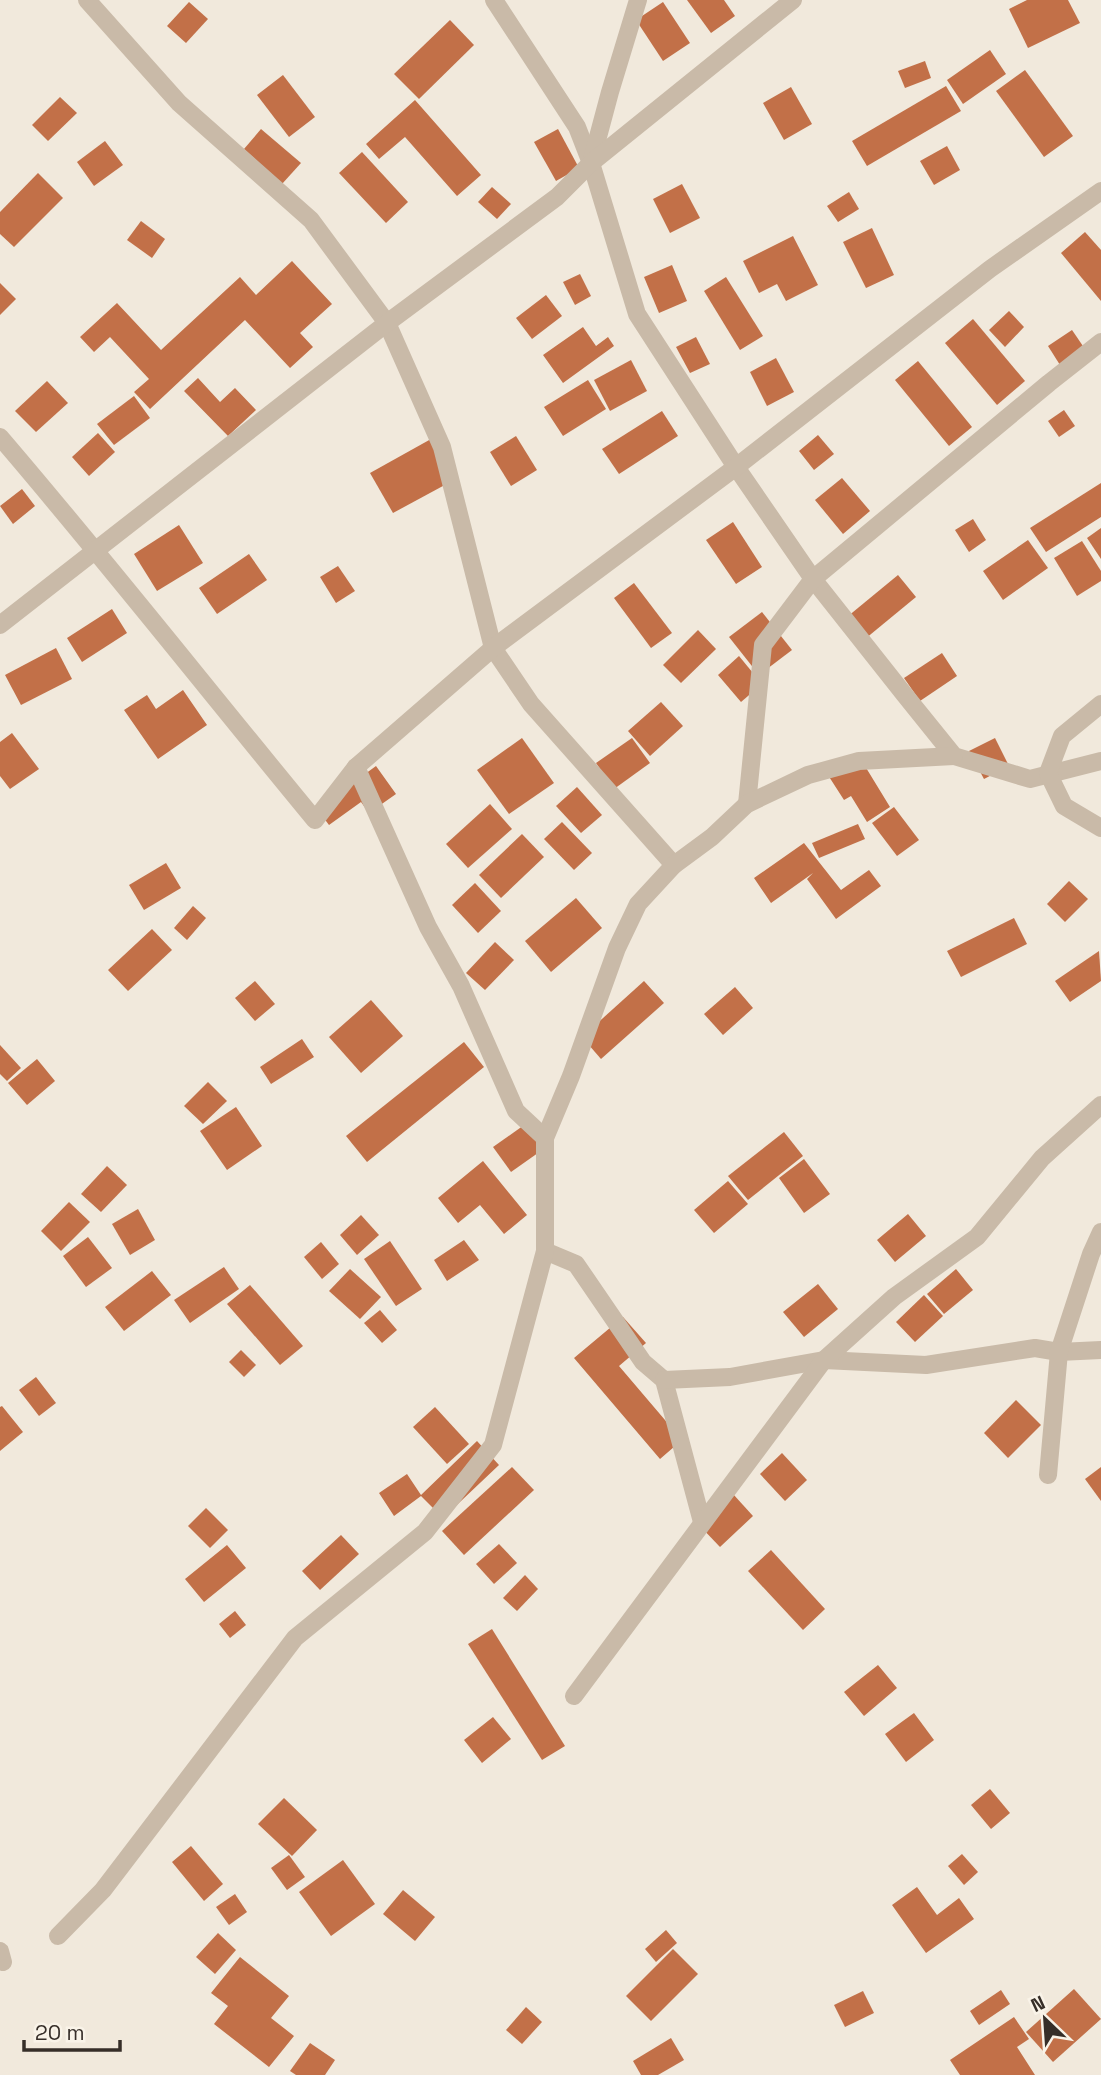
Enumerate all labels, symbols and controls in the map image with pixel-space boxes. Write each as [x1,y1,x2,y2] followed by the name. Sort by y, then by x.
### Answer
[1010,1984,1080,2054] north arrow
[1027,1990,1049,2018] text: N
[24,2008,121,2052] scale bar
[35,2019,85,2046] text: 20 m

